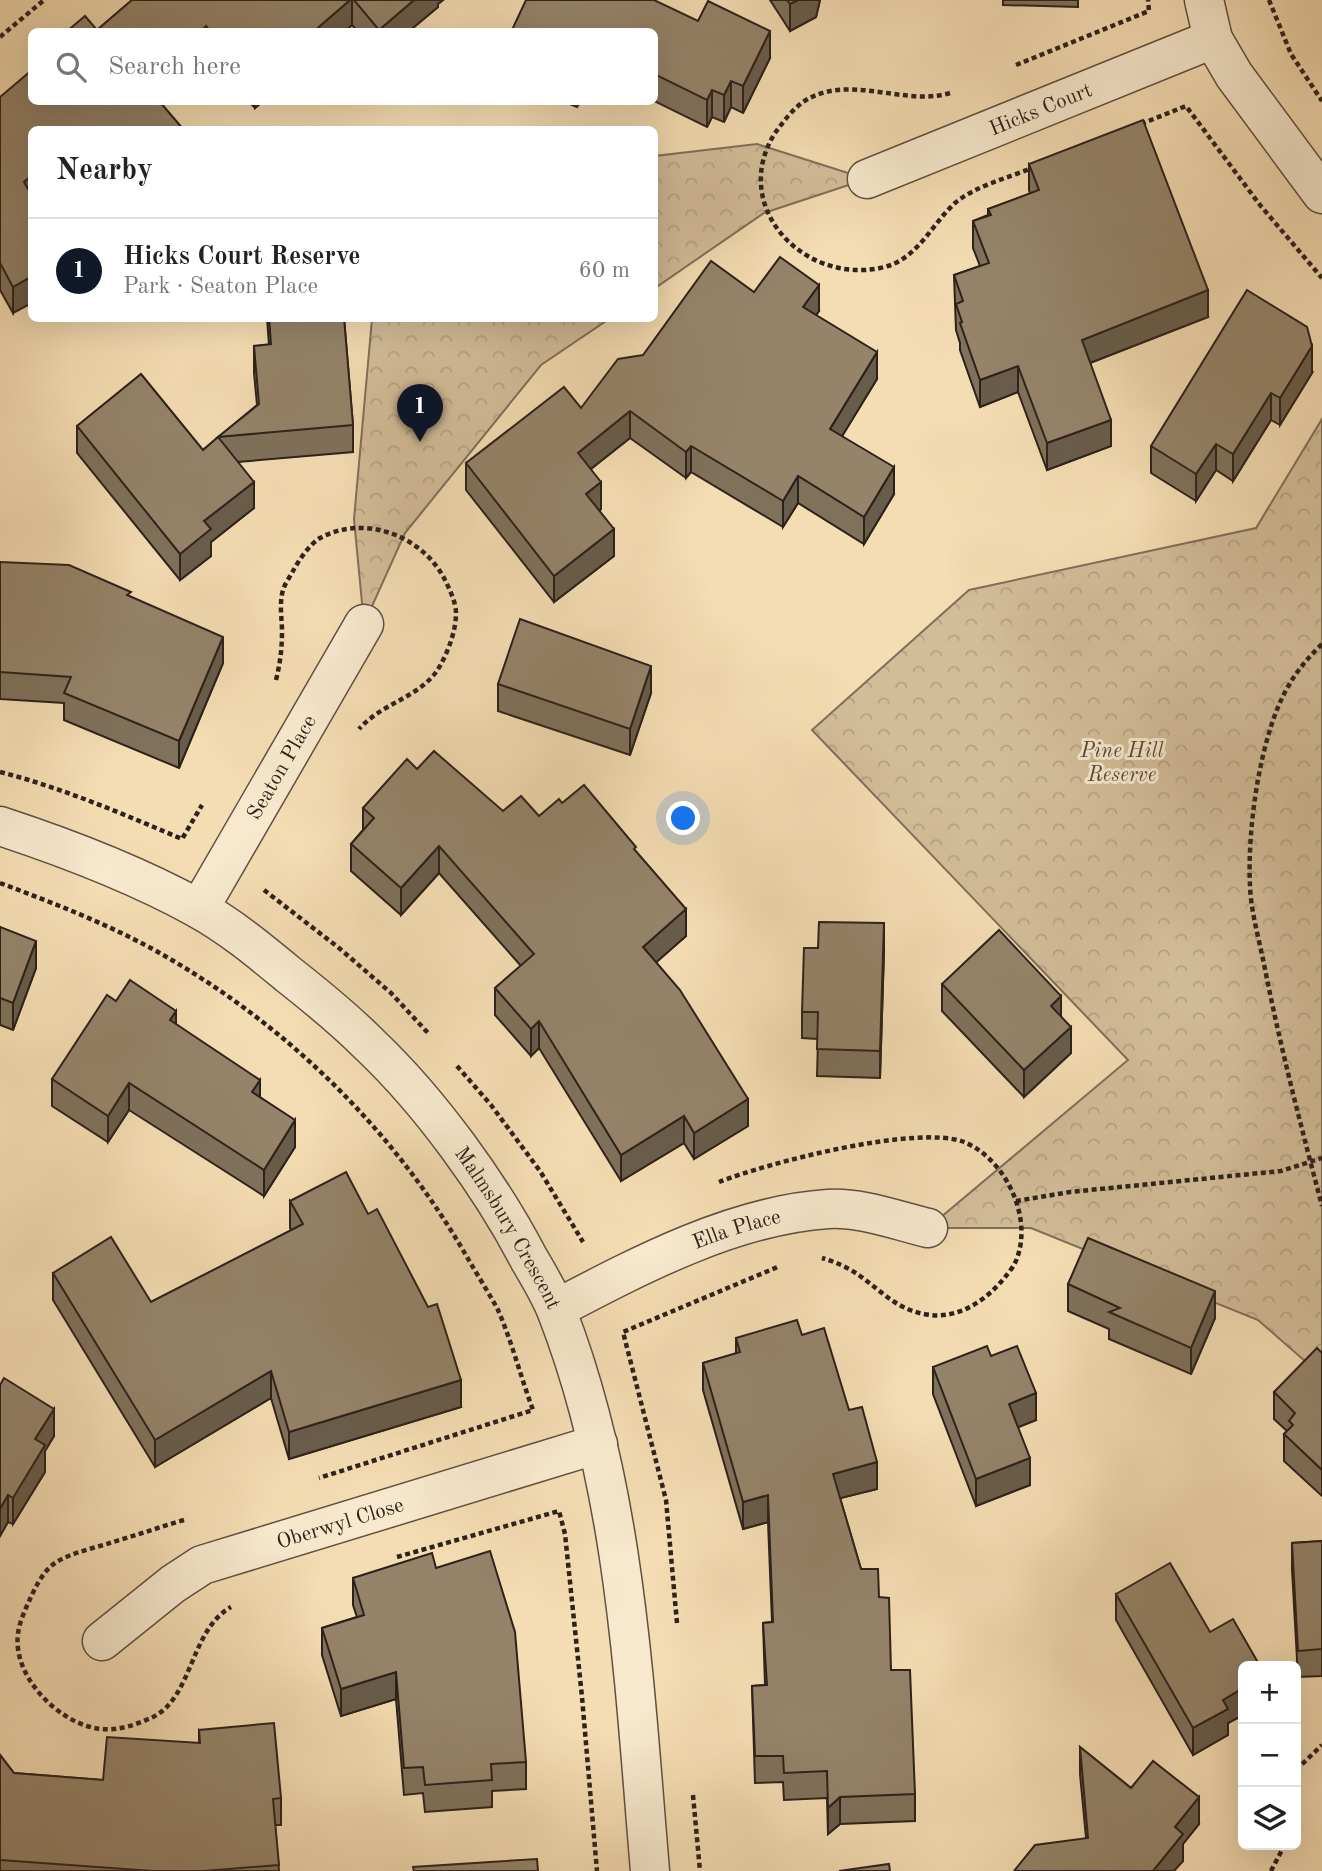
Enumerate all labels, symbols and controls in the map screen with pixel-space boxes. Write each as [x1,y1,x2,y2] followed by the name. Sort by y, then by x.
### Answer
[28,28,658,105] search box
[52,48,90,86] icon: search
[108,54,241,80] text: Search here
[986,80,1095,140] street label: Hicks Court
[56,156,153,186] text: Nearby
[123,244,360,270] text: Hicks Court Reserve
[72,259,86,282] text: 1
[579,259,630,282] text: 60 m
[123,275,318,298] text: Park · Seaton Place
[397,384,443,442] pin: 1
[244,712,321,824] street label: Seaton Place
[1079,741,1164,786] park label: Pine Hill Reserve
[666,801,700,835] your location
[450,1143,564,1313] street label: Malmsbury Crescent
[690,1207,783,1254] street label: Ella Place
[274,1495,406,1554] street label: Oberwyl Close
[1238,1661,1301,1850] map controls
[1238,1661,1301,1724] button: +
[1238,1724,1301,1787] button: −
[1238,1787,1301,1850] button: layers

